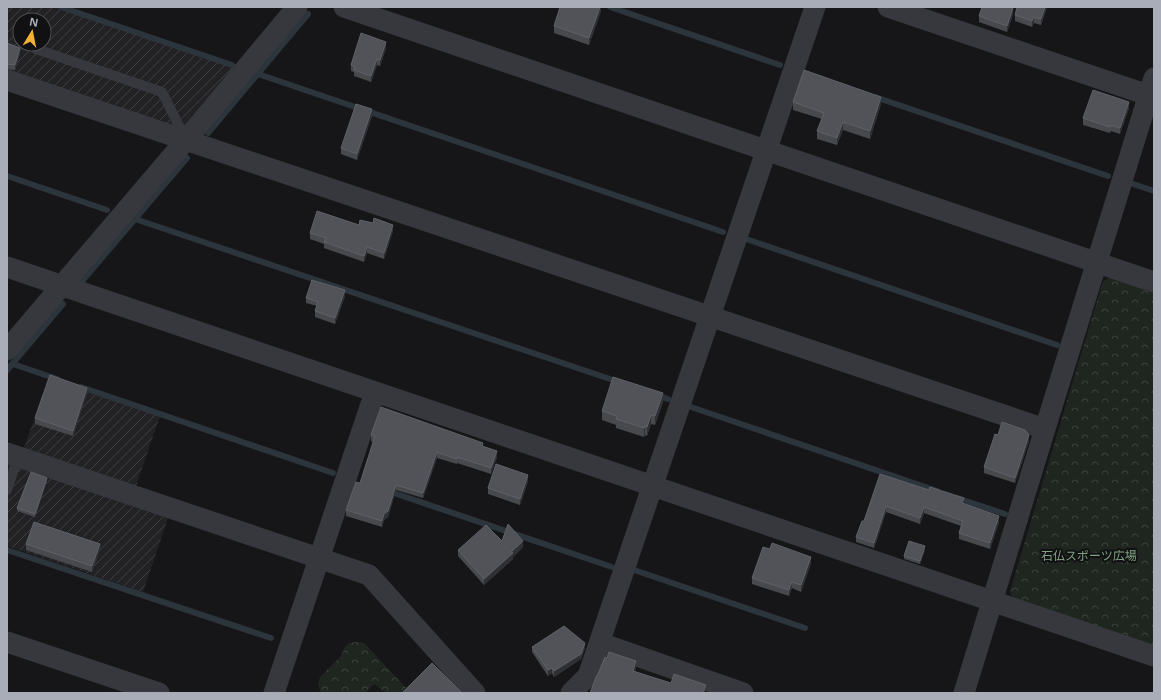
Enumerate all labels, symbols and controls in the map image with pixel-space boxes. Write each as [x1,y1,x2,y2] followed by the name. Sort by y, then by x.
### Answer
[12,12,52,52] north arrow
[28,13,40,30] text: N
[1041,547,1137,564] park label: 石仏スポーツ広場

